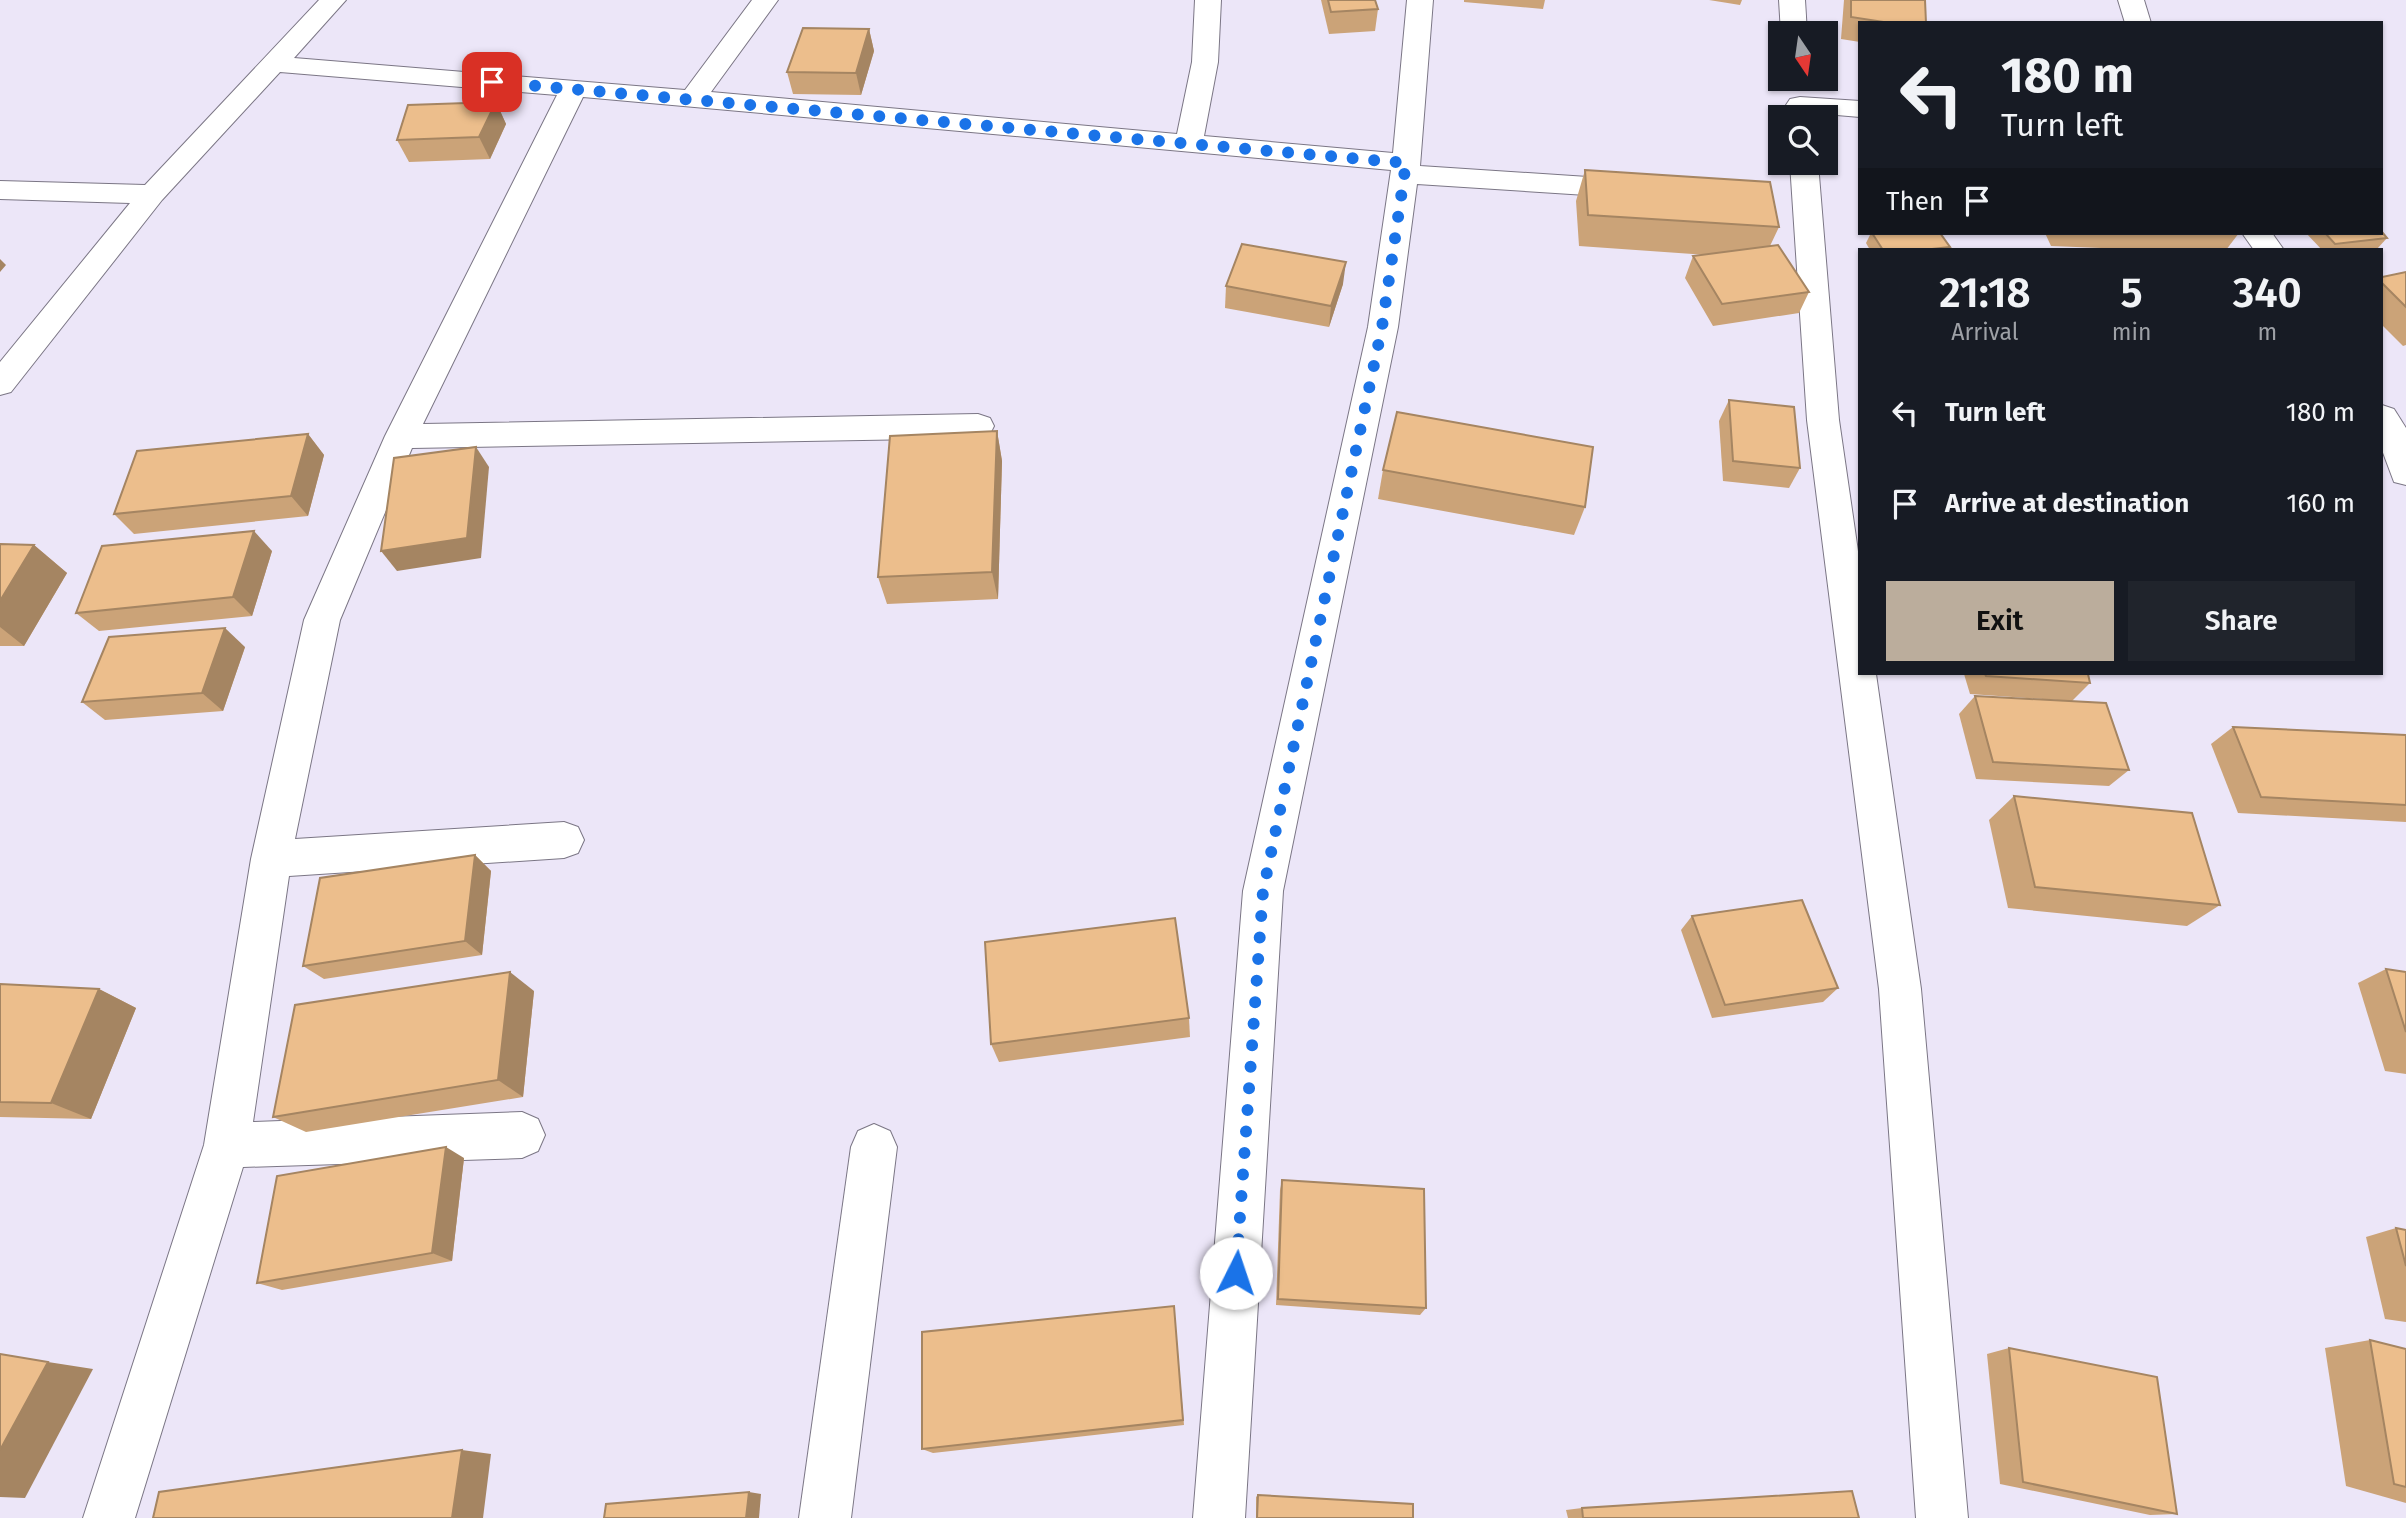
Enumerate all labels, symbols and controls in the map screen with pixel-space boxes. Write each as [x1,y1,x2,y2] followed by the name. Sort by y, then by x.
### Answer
[1768,21,1838,91] north arrow
[1768,21,1838,175] map controls
[2001,46,2134,105] text: 180 m
[1886,49,1977,140] icon: left
[462,52,522,112] pin
[473,63,511,101] icon: arrive
[1768,105,1838,175] button: search
[2001,106,2123,144] text: Turn left
[1958,182,1996,220] icon: arrive
[1886,186,1944,217] text: Then
[1939,268,2031,318] text: 21:18
[2121,268,2143,318] text: 5
[2233,268,2302,318] text: 340
[1951,318,2019,346] text: Arrival
[2112,318,2152,346] text: min
[2257,318,2277,346] text: m
[1886,394,1924,432] icon: left
[1945,397,2046,428] text: Turn left
[2286,397,2355,428] text: 180 m
[1886,485,1924,523] icon: arrive
[1945,488,2189,519] text: Arrive at destination
[2286,488,2355,519] text: 160 m
[1886,581,2114,661] button: Exit
[2128,581,2355,661] button: Share
[1199,1236,1273,1310] position arrow

